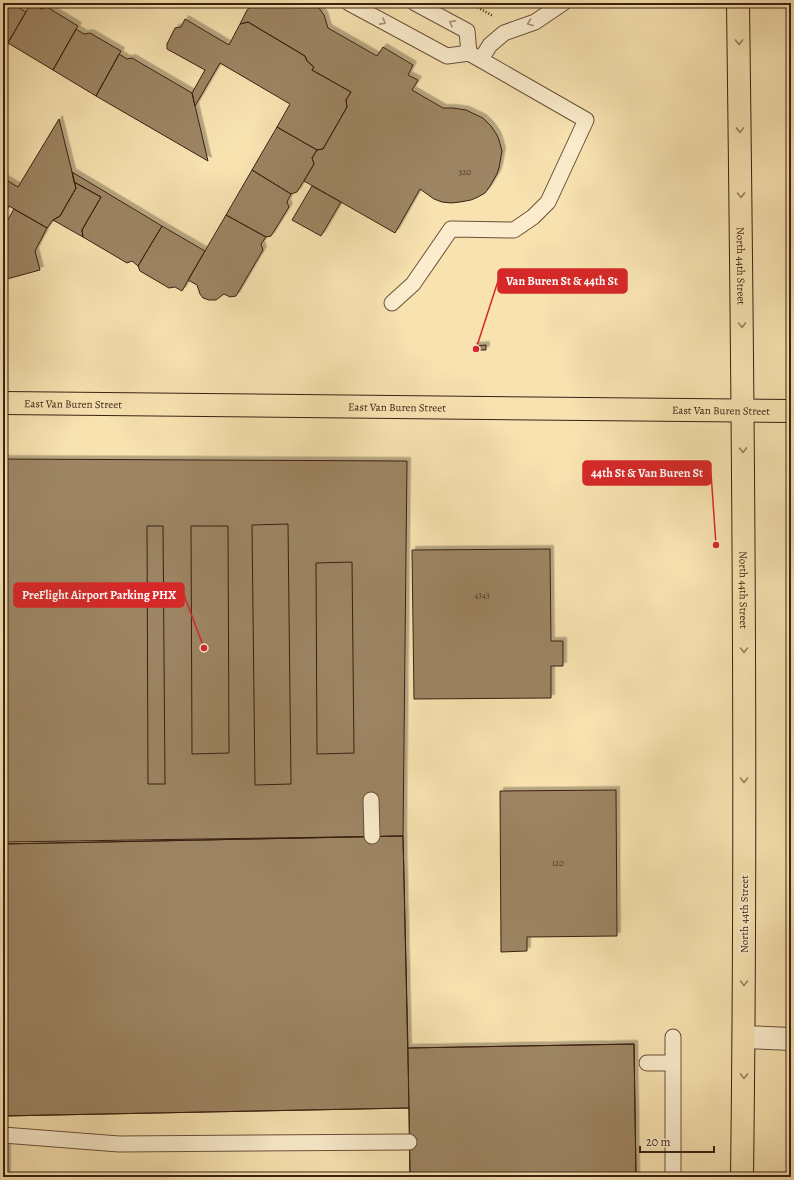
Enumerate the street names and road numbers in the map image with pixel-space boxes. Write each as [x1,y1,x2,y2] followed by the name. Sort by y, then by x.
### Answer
[733,227,749,305] street label: North 44th Street
[24,396,122,412] street label: East Van Buren Street
[348,400,446,415] street label: East Van Buren Street
[672,403,770,419] street label: East Van Buren Street
[736,551,751,629] street label: North 44th Street
[737,875,752,953] street label: North 44th Street

